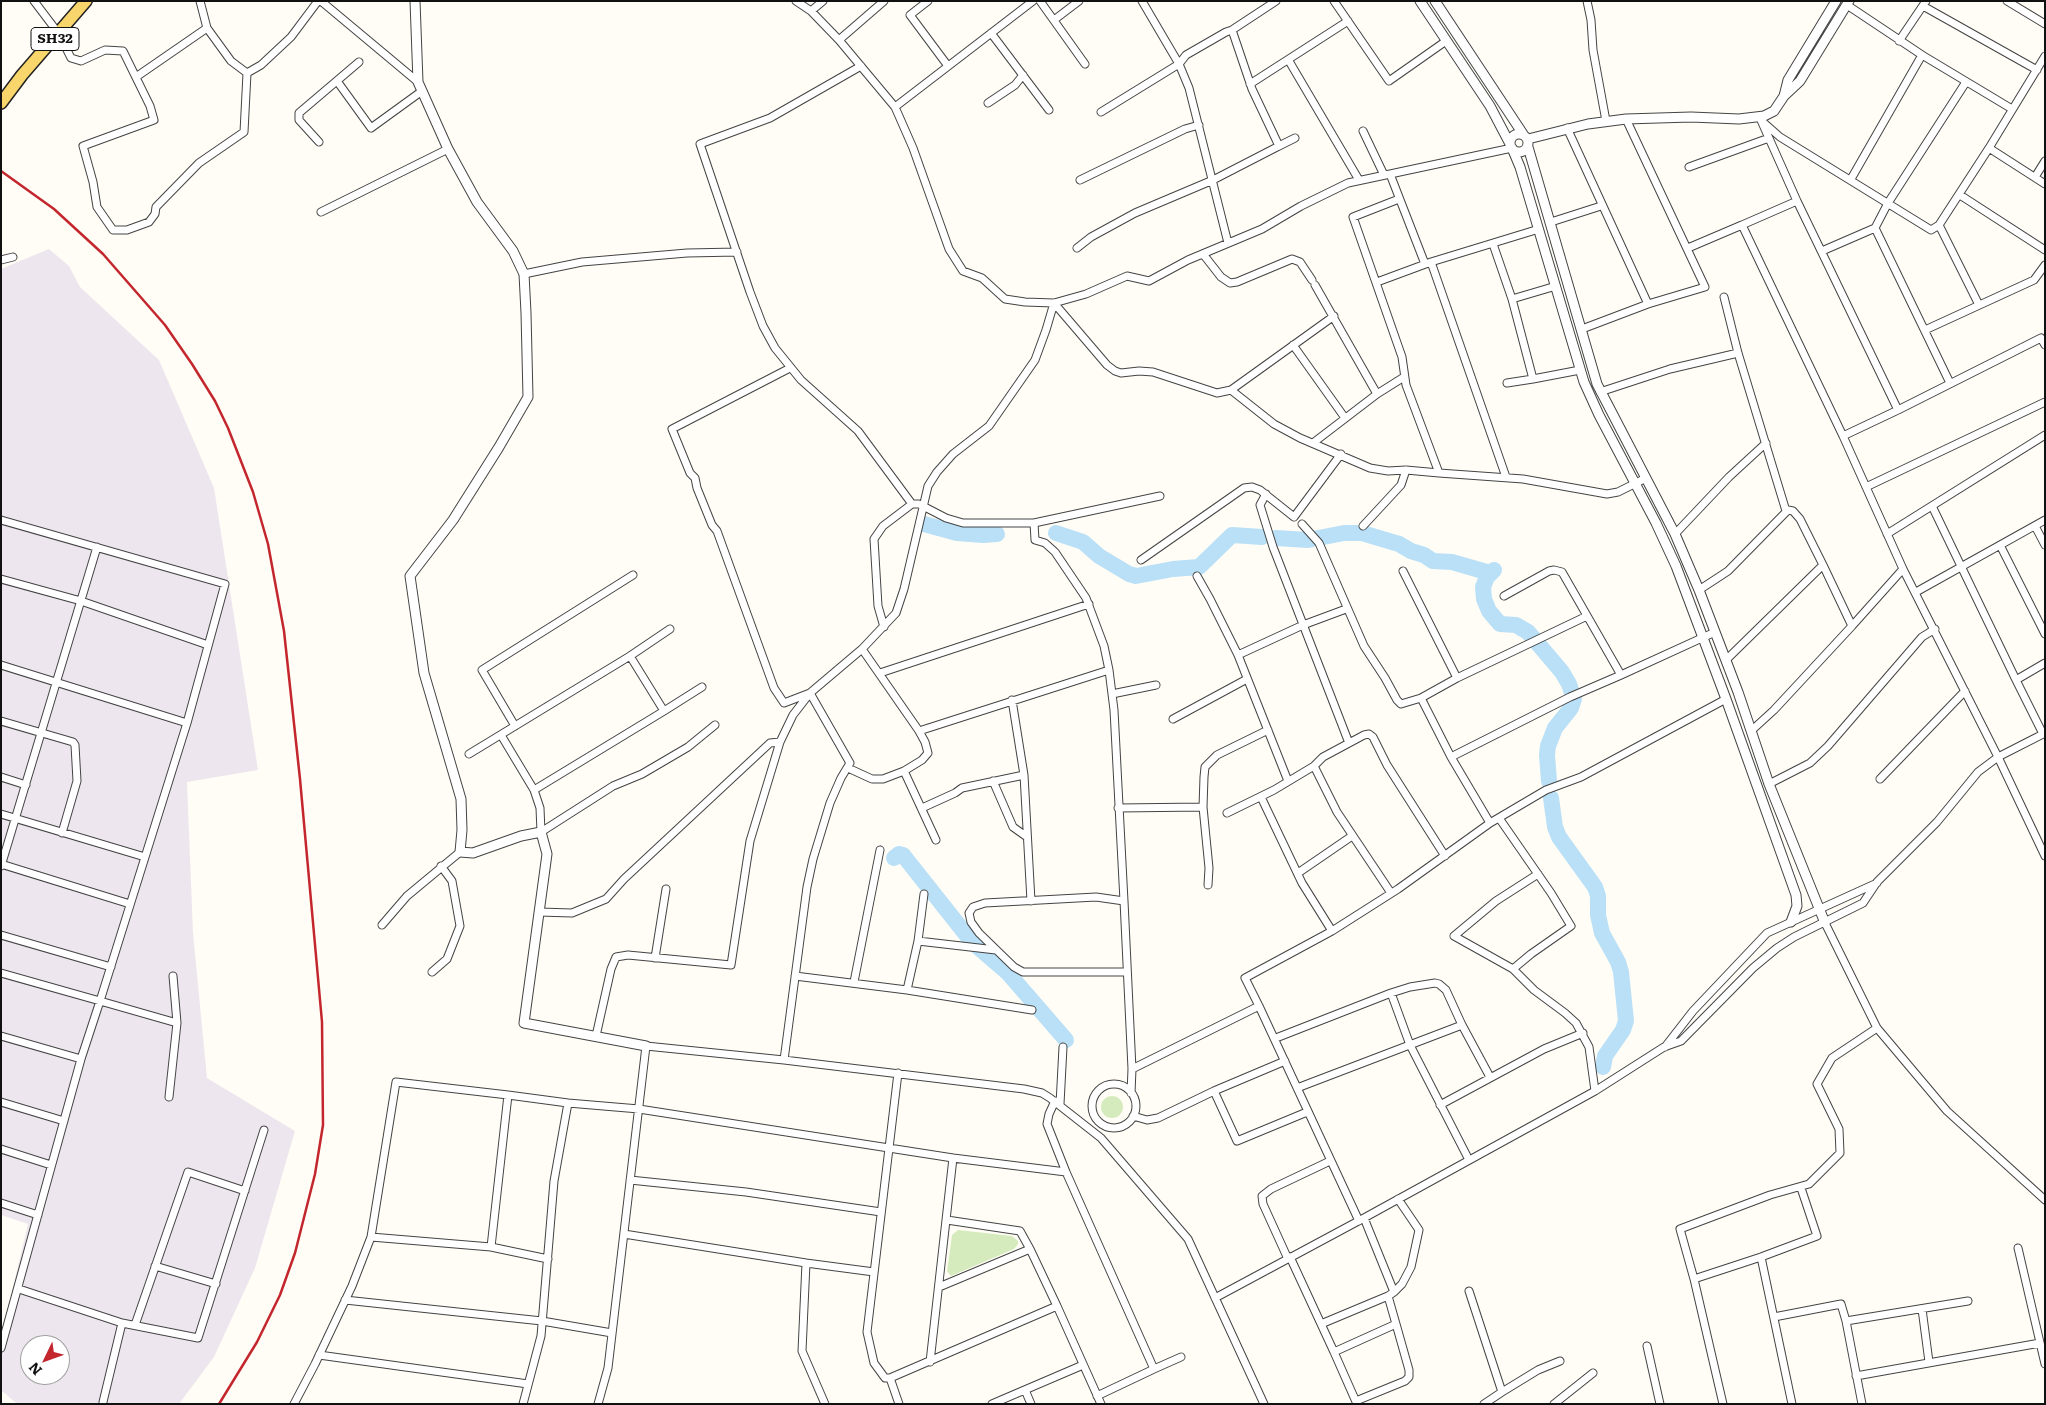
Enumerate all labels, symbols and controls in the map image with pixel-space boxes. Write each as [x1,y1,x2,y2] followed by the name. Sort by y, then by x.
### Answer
[31,28,79,50] road number: SH32
[20,1335,70,1385] north arrow
[23,1358,46,1380] text: N

